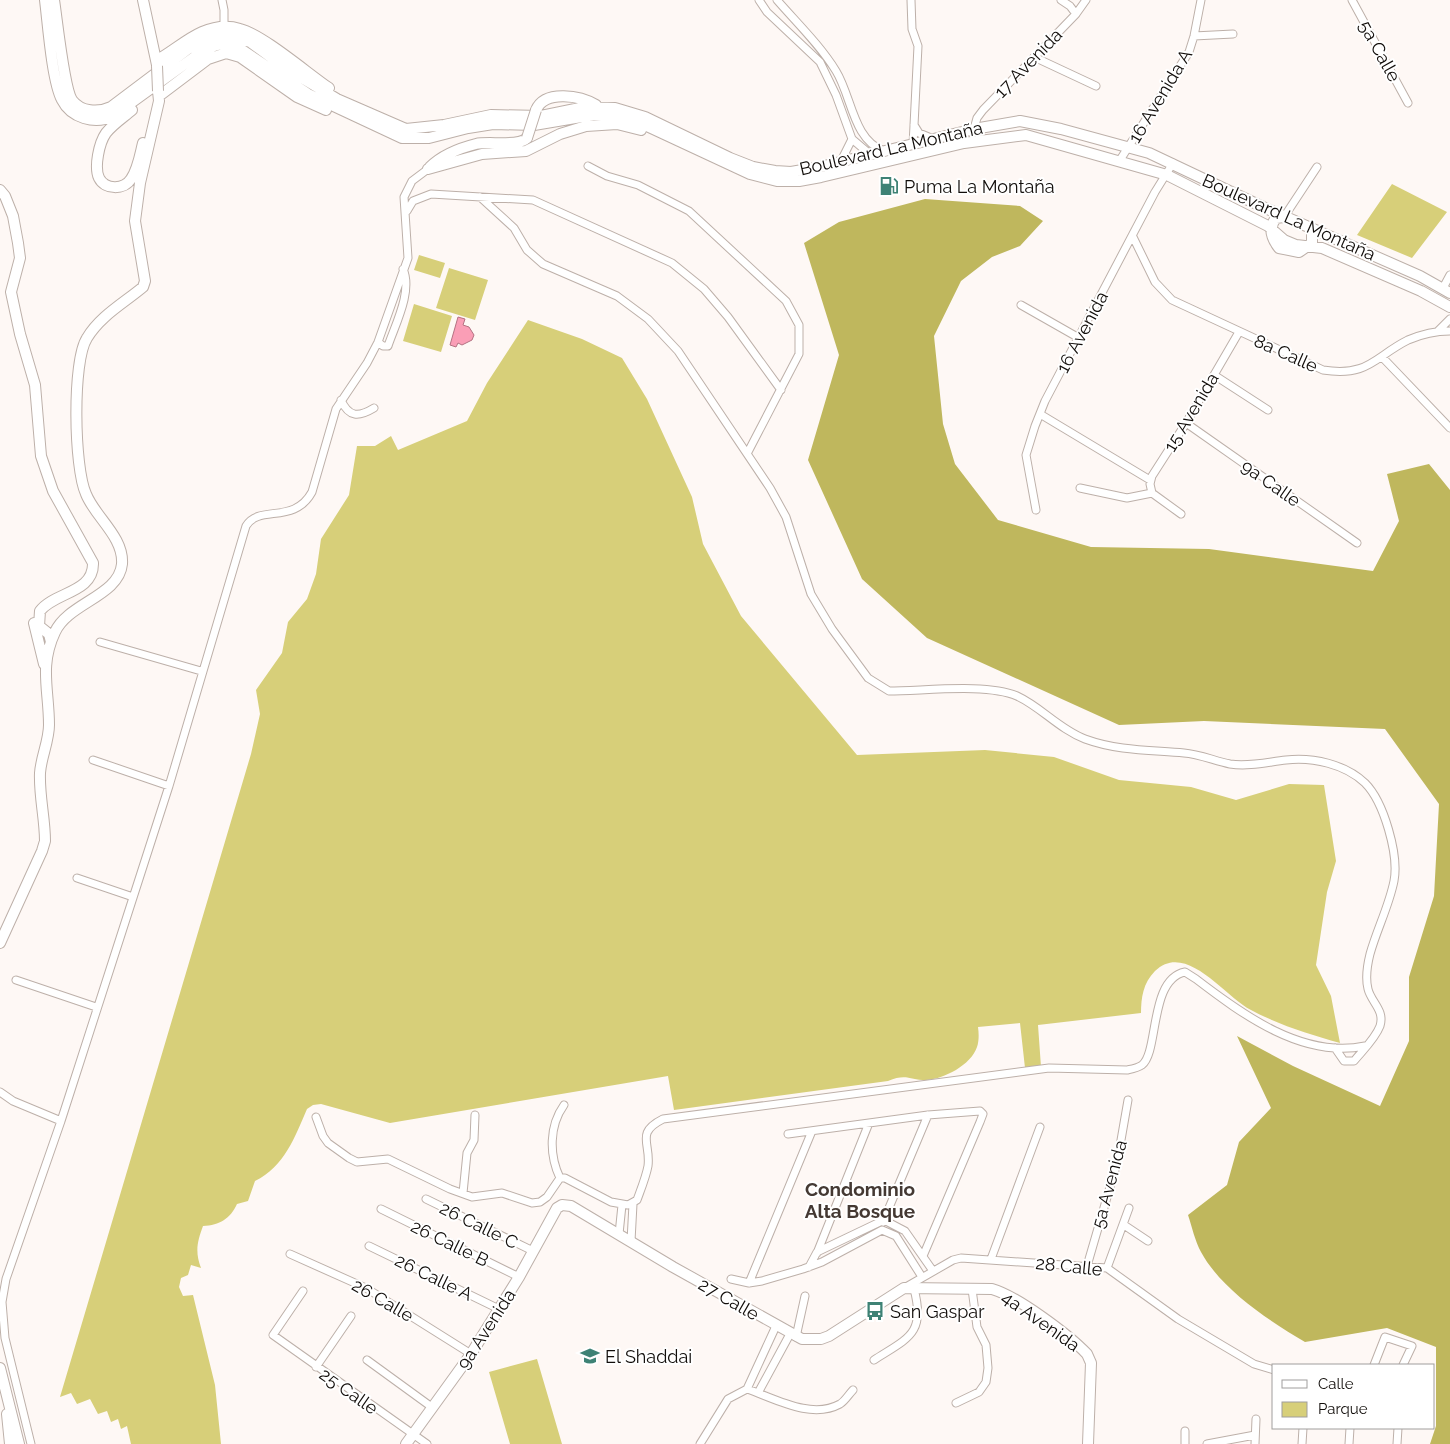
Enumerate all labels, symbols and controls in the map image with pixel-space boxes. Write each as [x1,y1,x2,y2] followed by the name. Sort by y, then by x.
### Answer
[1355,17,1406,86] street label: 5a Calle
[990,24,1066,102] street label: 17 Avenida
[1124,45,1196,147] street label: 16 Avenida A
[797,117,985,179] street label: Boulevard La Montaña
[1199,169,1379,265] street label: Boulevard La Montaña
[878,175,900,197] fuel station icon: Puma La Montaña
[904,176,1055,197] place label: Puma La Montaña
[1052,288,1112,376] street label: 16 Avenida
[1251,330,1322,377] street label: 8a Calle
[1159,369,1223,455] street label: 15 Avenida
[1237,455,1305,511] street label: 9a Calle
[1087,1138,1131,1230] street label: 5a Avenida
[805,1178,915,1222] district label: Condominio Alta Bosque
[437,1197,521,1253] street label: 26 Calle C
[408,1215,492,1271] street label: 26 Calle B
[392,1249,476,1305] street label: 26 Calle A
[1035,1252,1104,1280] street label: 28 Calle
[695,1273,763,1325] street label: 27 Calle
[349,1274,418,1326] street label: 26 Calle
[452,1285,520,1373] street label: 9a Avenida
[998,1286,1084,1356] street label: 4a Avenida
[864,1300,886,1322] bus stop icon: San Gaspar
[890,1301,985,1322] place label: San Gaspar
[579,1345,601,1367] school or university icon: El Shaddai
[605,1346,692,1367] place label: El Shaddai
[316,1363,383,1419] street label: 25 Calle
[1272,1364,1435,1429] legend
[1318,1375,1354,1393] text: Calle
[1318,1400,1368,1418] text: Parque

